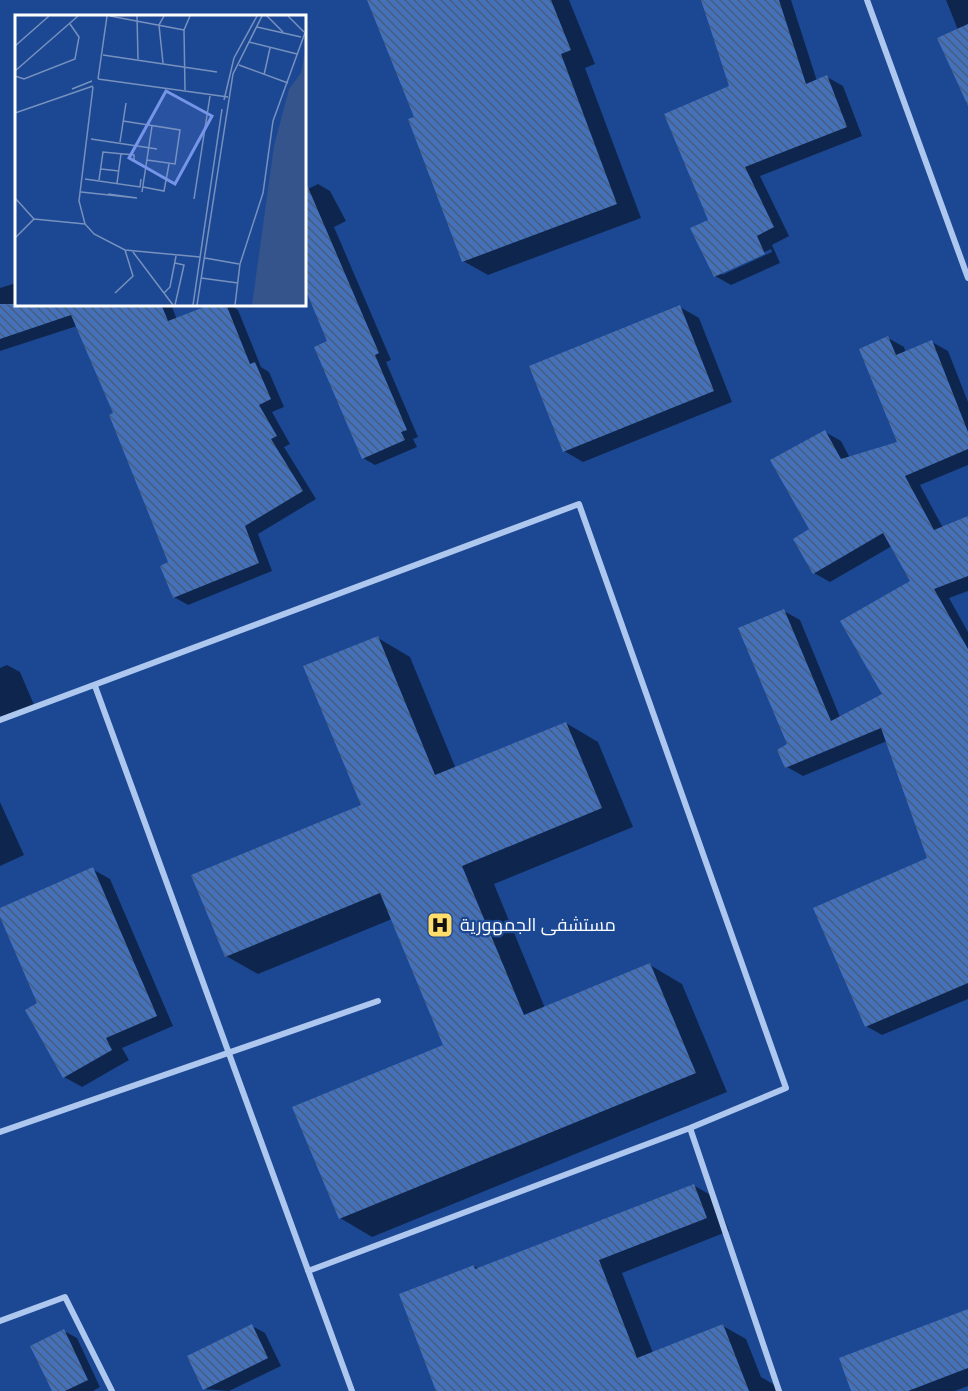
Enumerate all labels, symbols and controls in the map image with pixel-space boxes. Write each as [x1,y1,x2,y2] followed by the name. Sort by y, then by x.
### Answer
[15,15,306,306] inset map
[425,910,455,940] hospital icon: مستشفى الجمهورية
[460,915,616,938] place label: مستشفى الجمهورية

